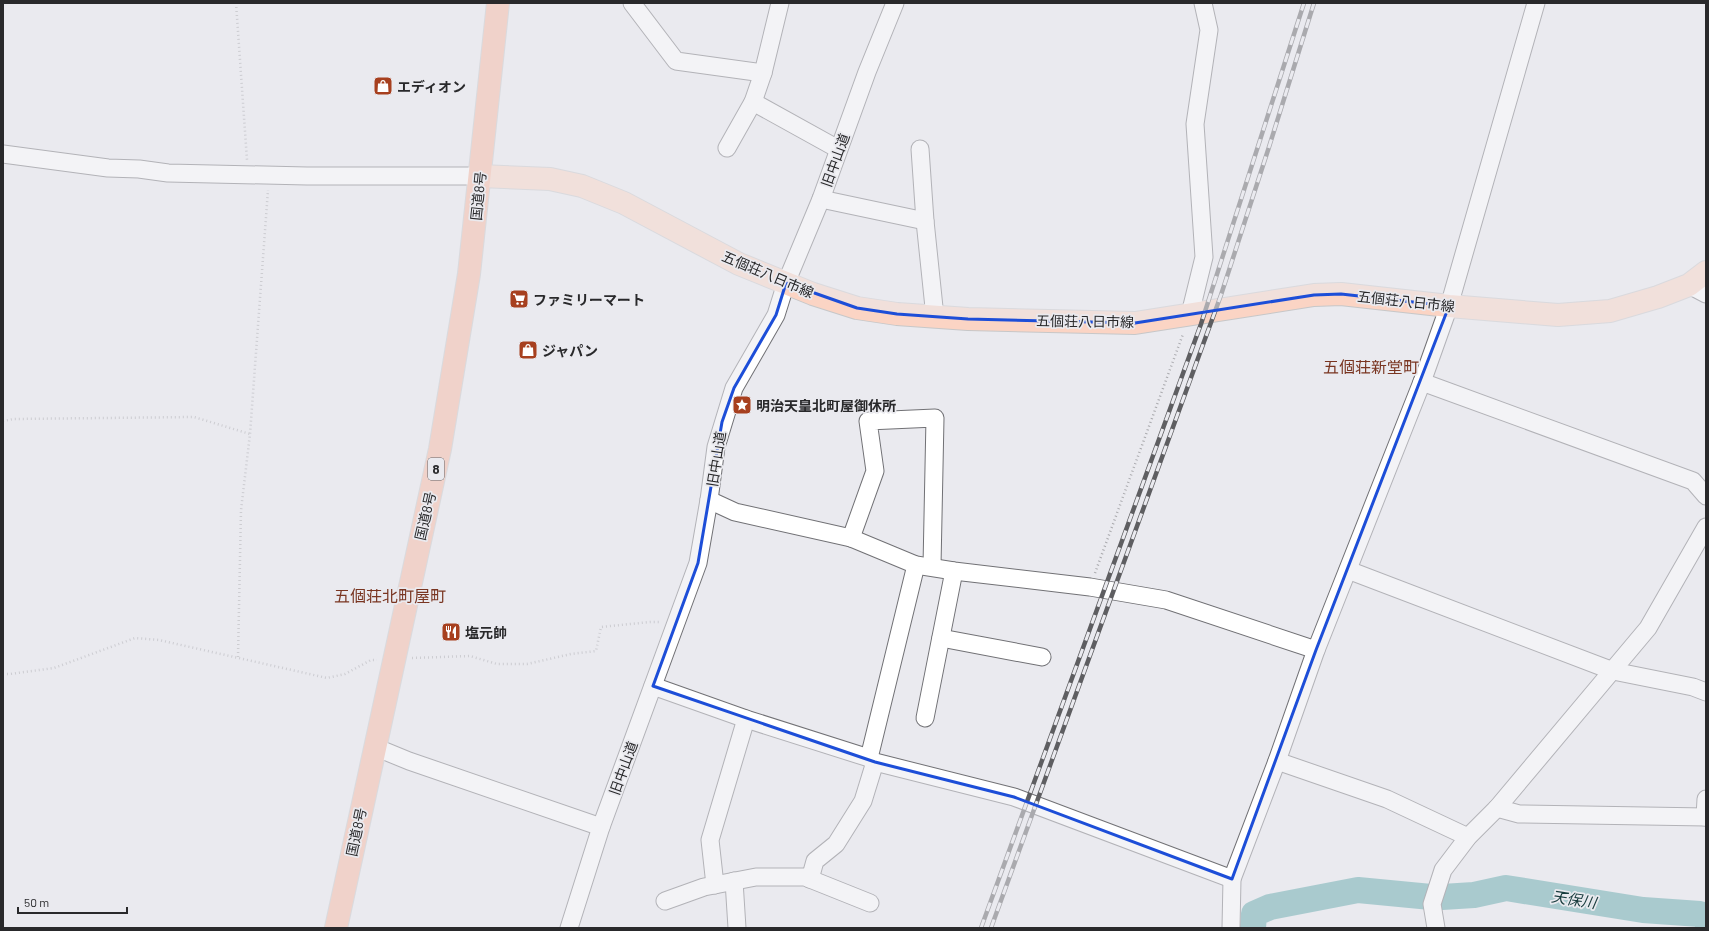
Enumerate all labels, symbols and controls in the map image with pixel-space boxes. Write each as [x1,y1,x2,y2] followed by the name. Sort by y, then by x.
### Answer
[372,75,394,97] shop icon: エディオン
[397,78,466,95] place label: エディオン
[817,131,853,189] street label: 旧中山道
[467,171,489,221] street label: 国道8号
[720,247,816,301] street label: 五個荘八日市線
[1356,287,1456,315] street label: 五個荘八日市線
[508,288,530,310] supermarket icon: ファミリーマート
[533,291,645,308] place label: ファミリーマート
[1036,312,1134,330] street label: 五個荘八日市線
[517,339,539,361] shop icon: ジャパン
[542,342,598,359] place label: ジャパン
[1323,357,1419,376] district label: 五個荘新堂町
[731,394,753,416] place icon: 明治天皇北町屋御休所
[756,397,896,414] place label: 明治天皇北町屋御休所
[703,430,729,488] street label: 旧中山道
[428,458,444,480] road number: 8
[411,490,439,542] street label: 国道8号
[334,586,446,605] district label: 五個荘北町屋町
[440,621,462,643] restaurant icon: 塩元帥
[465,624,507,641] place label: 塩元帥
[605,739,641,797] street label: 旧中山道
[343,806,369,858] street label: 国道8号
[1550,887,1600,912] water label: 天保川
[18,889,127,915] scale bar
[24,895,49,909] text: 50 m

